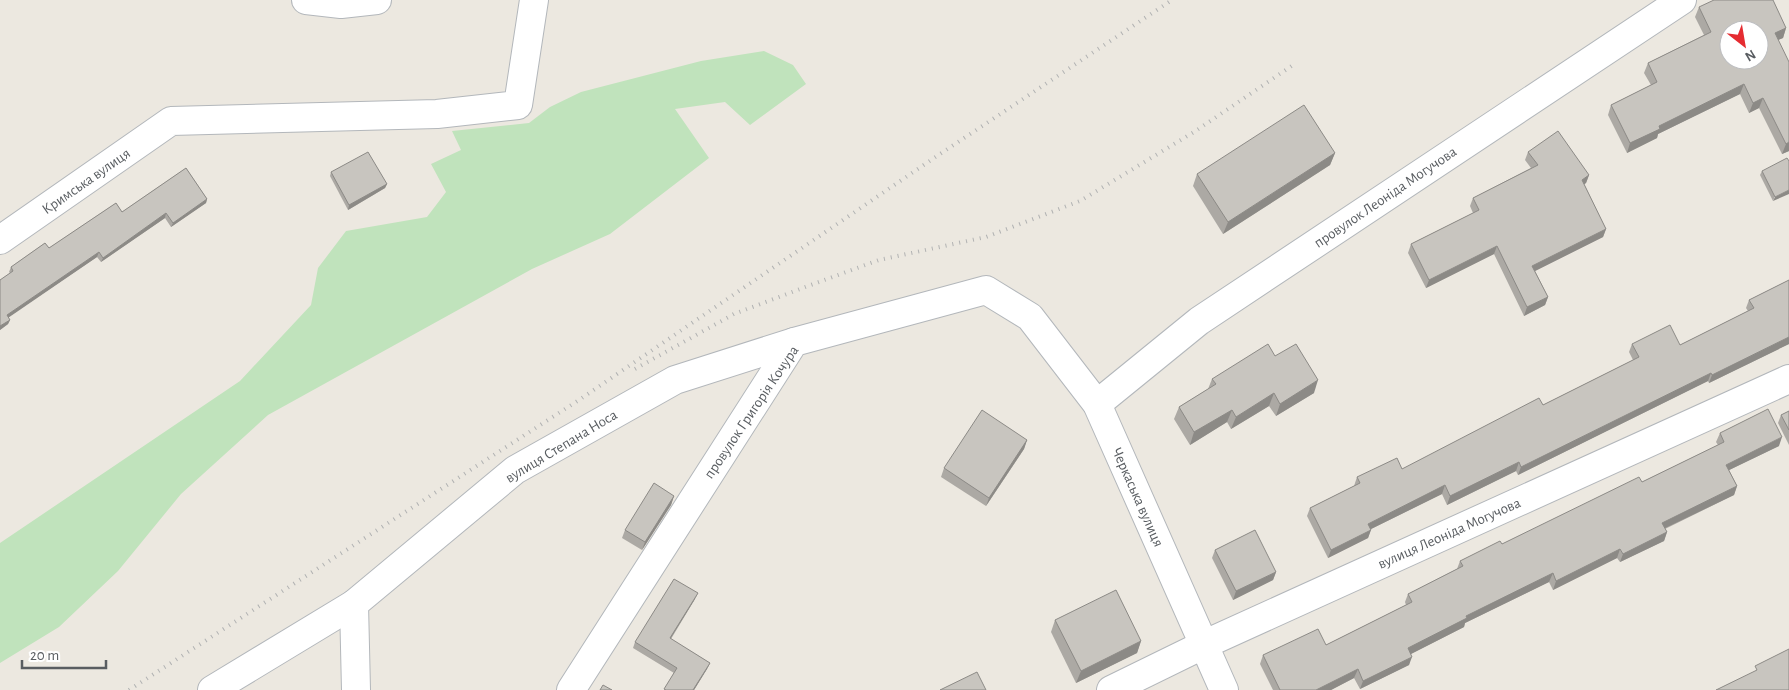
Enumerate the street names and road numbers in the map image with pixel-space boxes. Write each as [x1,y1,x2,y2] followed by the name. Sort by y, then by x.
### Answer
[1311,144,1459,251] street label: провулок Леоніда Могучова
[39,146,133,217] street label: Кримська вулиця
[701,343,802,482] street label: провулок Григорія Кочура
[503,407,620,486] street label: вулиця Степана Носа
[1109,445,1166,549] street label: Черкаська вулиця
[1375,495,1523,572] street label: вулиця Леоніда Могучова

